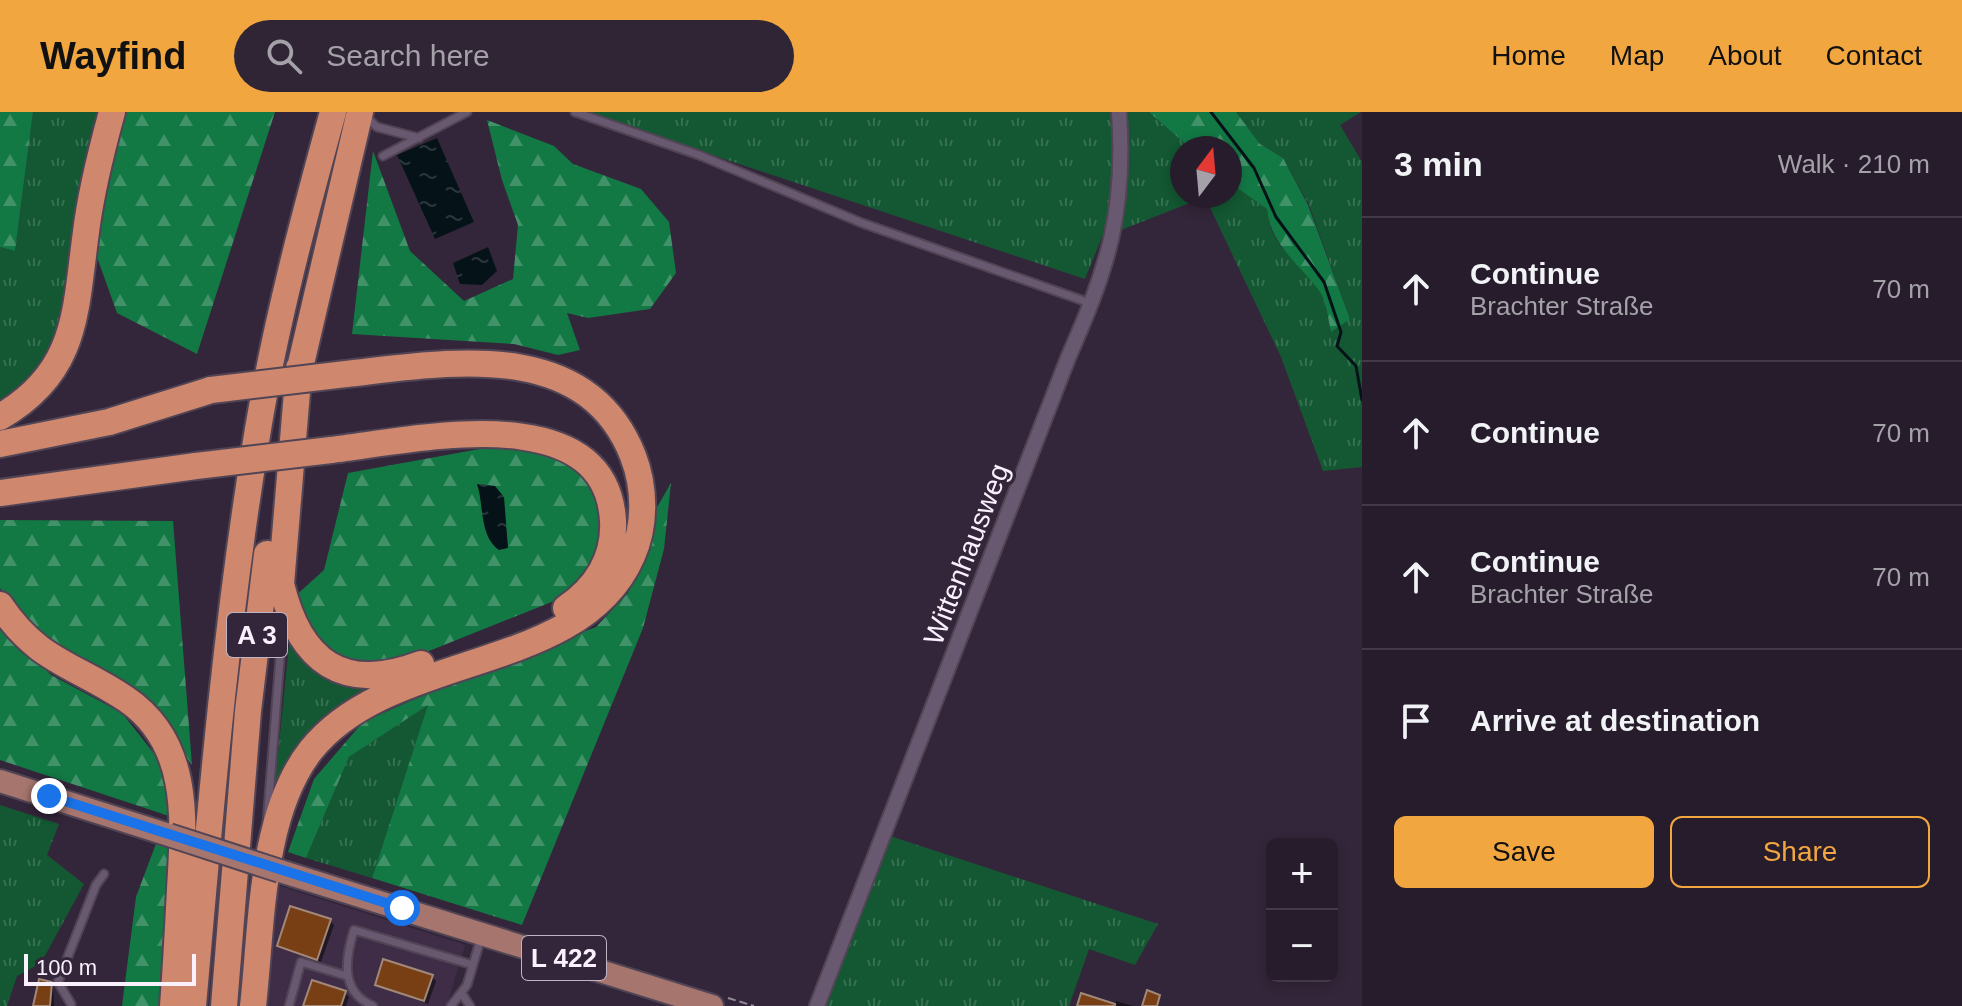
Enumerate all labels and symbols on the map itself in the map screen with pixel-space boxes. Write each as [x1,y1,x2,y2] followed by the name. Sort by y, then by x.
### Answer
[1170,136,1242,208] north arrow
[918,459,1015,649] street label: Wittenhausweg
[227,613,287,657] road number: A 3
[31,778,67,814] route end
[384,890,420,926] route start
[522,936,606,980] road number: L 422
[24,950,196,986] scale bar

